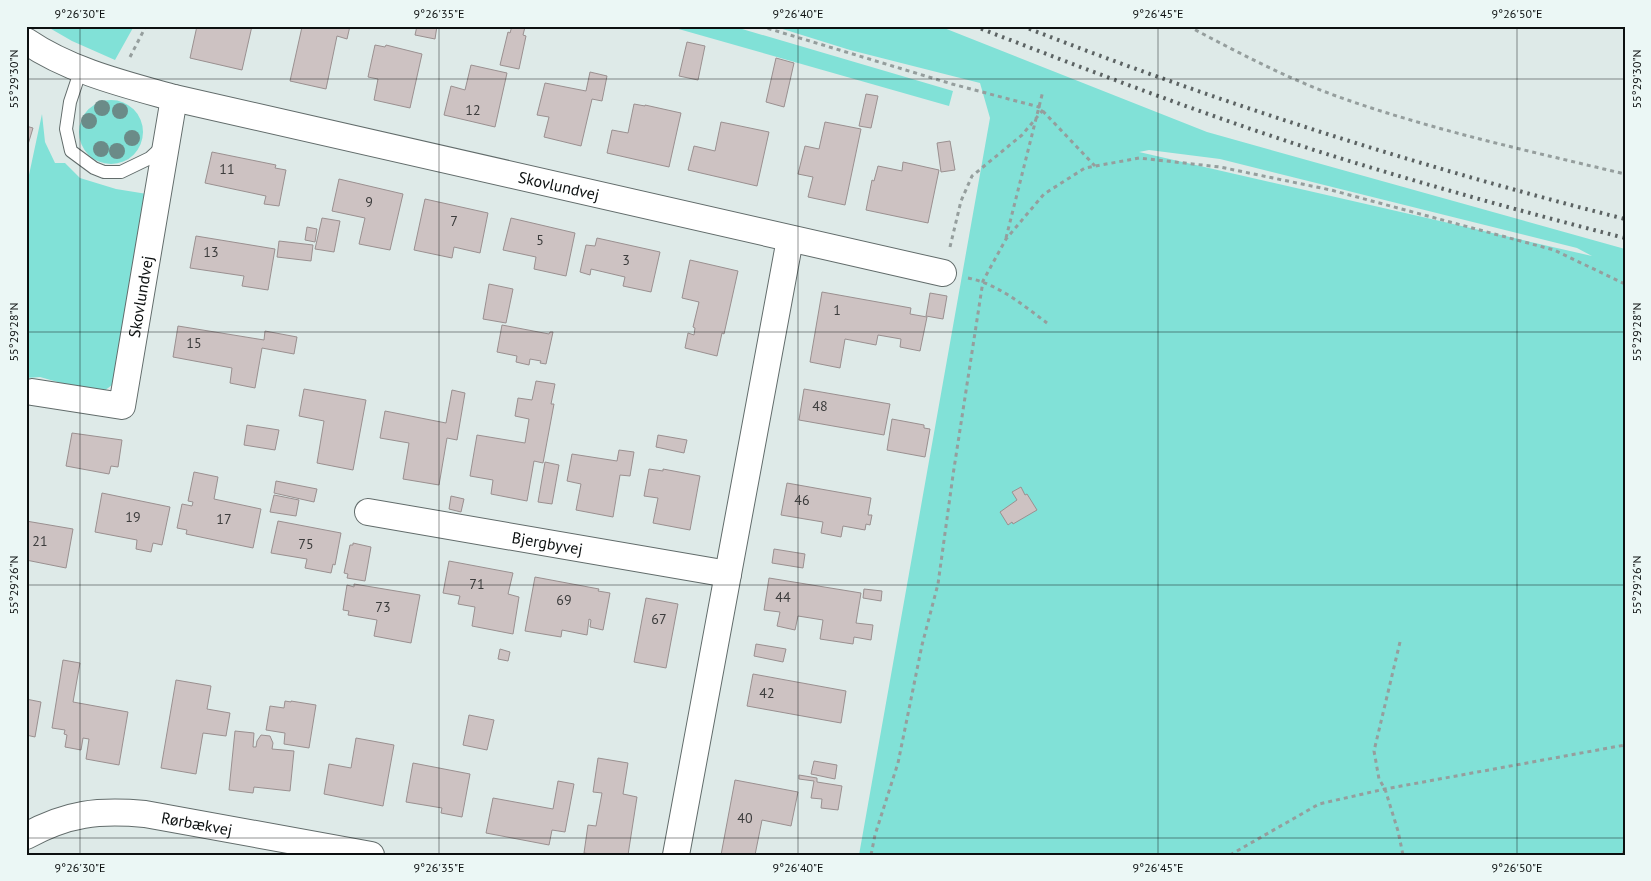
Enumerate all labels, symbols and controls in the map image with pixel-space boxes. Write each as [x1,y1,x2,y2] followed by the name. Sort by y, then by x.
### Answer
[55,6,105,21] text: 9°26'30"E
[414,6,464,21] text: 9°26'35"E
[773,6,823,21] text: 9°26'40"E
[1133,6,1183,21] text: 9°26'45"E
[1492,6,1542,21] text: 9°26'50"E
[6,49,21,109] text: 55°29'30"N
[1629,49,1644,109] text: 55°29'30"N
[465,101,481,119] house number: 12
[219,160,235,178] house number: 11
[516,167,601,205] street label: Skovlundvej
[365,193,373,211] house number: 9
[450,212,458,230] house number: 7
[536,231,544,249] house number: 5
[203,243,219,261] house number: 13
[622,251,630,269] house number: 3
[124,254,157,339] street label: Skovlundvej
[833,301,841,319] house number: 1
[6,302,21,362] text: 55°29'28"N
[1629,302,1644,362] text: 55°29'28"N
[186,334,202,352] house number: 15
[812,397,828,415] house number: 48
[794,491,810,509] house number: 46
[125,508,141,526] house number: 19
[216,510,232,528] house number: 17
[510,527,584,559] street label: Bjergbyvej
[32,532,48,550] house number: 21
[298,535,314,553] house number: 75
[6,555,21,615] text: 55°29'26"N
[1629,555,1644,615] text: 55°29'26"N
[469,575,485,593] house number: 71
[775,588,791,606] house number: 44
[556,591,572,609] house number: 69
[375,598,391,616] house number: 73
[651,610,667,628] house number: 67
[759,684,775,702] house number: 42
[160,807,234,840] street label: Rørbækvej
[737,809,753,827] house number: 40
[55,860,105,875] text: 9°26'30"E
[414,860,464,875] text: 9°26'35"E
[773,860,823,875] text: 9°26'40"E
[1133,860,1183,875] text: 9°26'45"E
[1492,860,1542,875] text: 9°26'50"E

